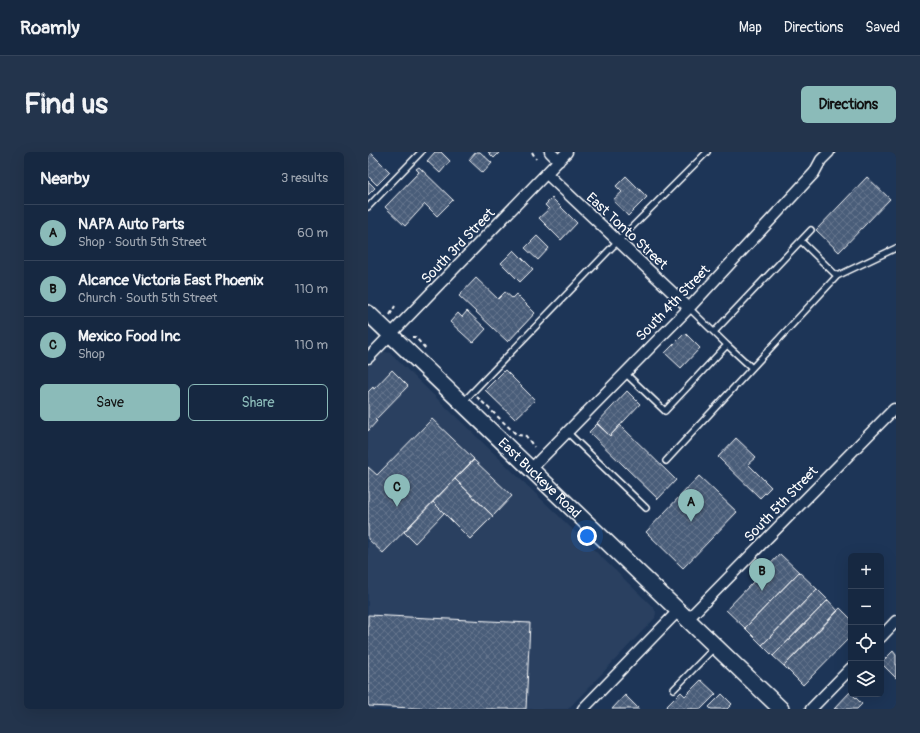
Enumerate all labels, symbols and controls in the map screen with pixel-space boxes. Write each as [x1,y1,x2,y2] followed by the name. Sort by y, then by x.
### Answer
[20,16,80,40] text: Roamly
[739,19,762,36] text: Map
[784,19,843,36] text: Directions
[865,19,900,36] text: Saved
[801,86,896,123] button: Directions
[24,87,108,122] text: Find us
[40,168,89,189] text: Nearby
[281,170,328,186] text: 3 results
[583,189,672,273] street label: East Tonto Street
[418,204,499,287] street label: South 3rd Street
[78,215,184,234] text: NAPA Auto Parts
[49,225,57,241] text: A
[297,225,328,241] text: 60 m
[78,234,206,250] text: Shop · South 5th Street
[632,261,714,345] street label: South 4th Street
[78,271,264,290] text: Alcance Victoria East Phoenix
[49,281,57,297] text: B
[295,281,328,297] text: 110 m
[78,290,218,306] text: Church · South 5th Street
[78,327,181,346] text: Mexico Food Inc
[49,337,57,353] text: C
[295,337,328,353] text: 110 m
[78,346,105,362] text: Shop
[40,384,180,421] button: Save
[188,384,328,421] button: Share
[495,434,585,521] street label: East Buckeye Road
[741,462,822,545] street label: South 5th Street
[384,474,410,507] pin: C
[678,489,704,522] pin: A
[577,526,597,546] your location
[848,553,884,697] map controls
[848,553,884,589] button: +
[749,558,775,591] pin: B
[848,589,884,625] button: −
[848,625,884,661] button: locate
[848,661,884,697] button: layers

